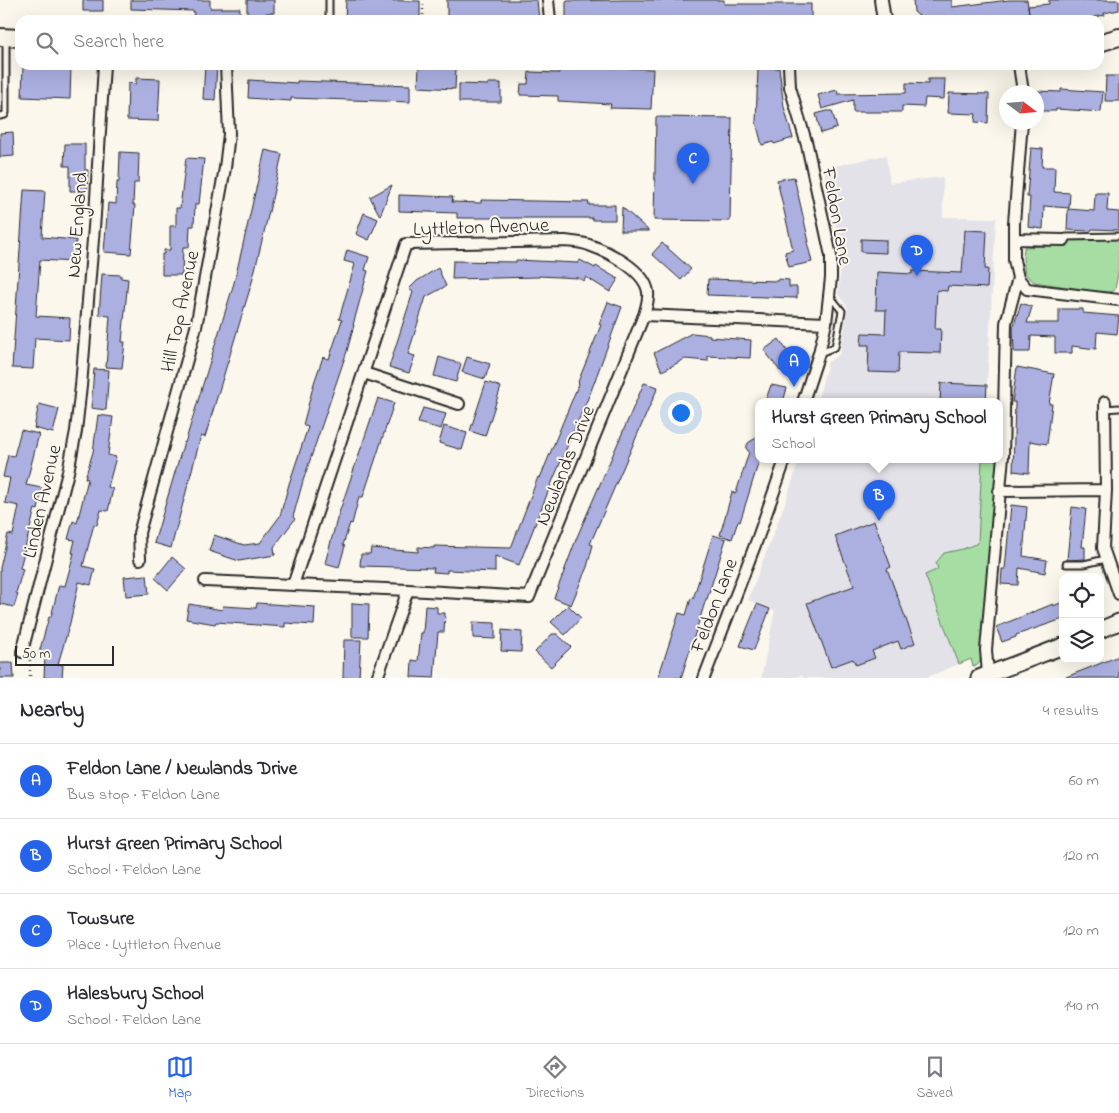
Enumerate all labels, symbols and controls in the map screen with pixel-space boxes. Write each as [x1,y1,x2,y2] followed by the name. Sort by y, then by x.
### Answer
[15,15,1104,70] search box
[33,29,61,57] icon: search
[73,29,164,56] text: Search here
[999,85,1044,130] north arrow
[677,143,709,184] pin: C
[813,164,858,268] street label: Feldon Lane
[60,171,98,279] street label: New England
[413,212,550,245] street label: Lyttleton Avenue
[901,235,933,276] pin: D
[154,248,208,375] street label: Hill Top Avenue
[778,346,810,387] pin: A
[755,398,1003,463] popup
[668,400,694,426] your location
[529,401,604,530] street label: Newlands Drive
[772,405,986,432] text: Hurst Green Primary School
[772,432,815,456] text: School
[16,442,71,561] street label: Linden Avenue
[863,480,895,521] pin: B
[684,555,747,658] street label: Feldon Lane
[1059,573,1104,663] map controls
[1059,573,1104,618] button: locate
[1059,618,1104,663] button: layers
[15,643,114,666] scale bar
[22,644,50,665] text: 50 m
[20,696,84,726] text: Nearby
[1043,699,1099,723] text: 4 results
[67,756,297,783] text: Feldon Lane / Newlands Drive
[31,769,41,793] text: A
[1069,769,1099,793] text: 60 m
[67,783,220,807] text: Bus stop · Feldon Lane
[67,831,282,858] text: Hurst Green Primary School
[31,844,41,868] text: B
[1063,844,1099,868] text: 120 m
[67,858,201,882] text: School · Feldon Lane
[67,906,134,933] text: Towsure
[32,919,40,943] text: C
[1063,919,1099,943] text: 120 m
[67,933,221,957] text: Place · Lyttleton Avenue
[67,981,204,1008] text: Halesbury School
[30,994,42,1018] text: D
[1064,994,1099,1018] text: 140 m
[67,1008,201,1032] text: School · Feldon Lane
[166,1053,194,1104] tab: Map
[526,1053,584,1104] tab: Directions
[916,1053,953,1104] tab: Saved

